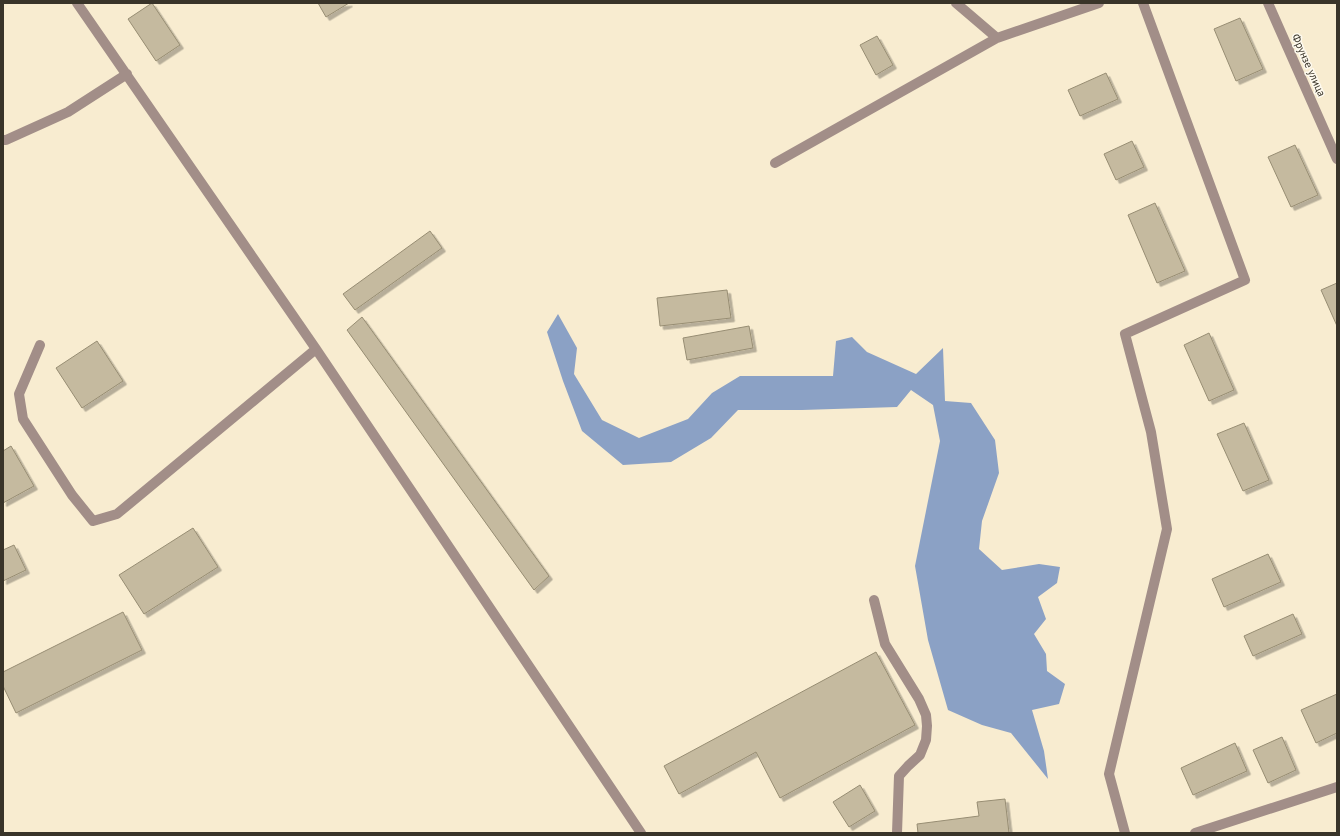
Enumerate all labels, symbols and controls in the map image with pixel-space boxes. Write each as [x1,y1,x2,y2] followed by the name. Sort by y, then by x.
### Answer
[1289,32,1329,98] street label: Фрунзе улица

